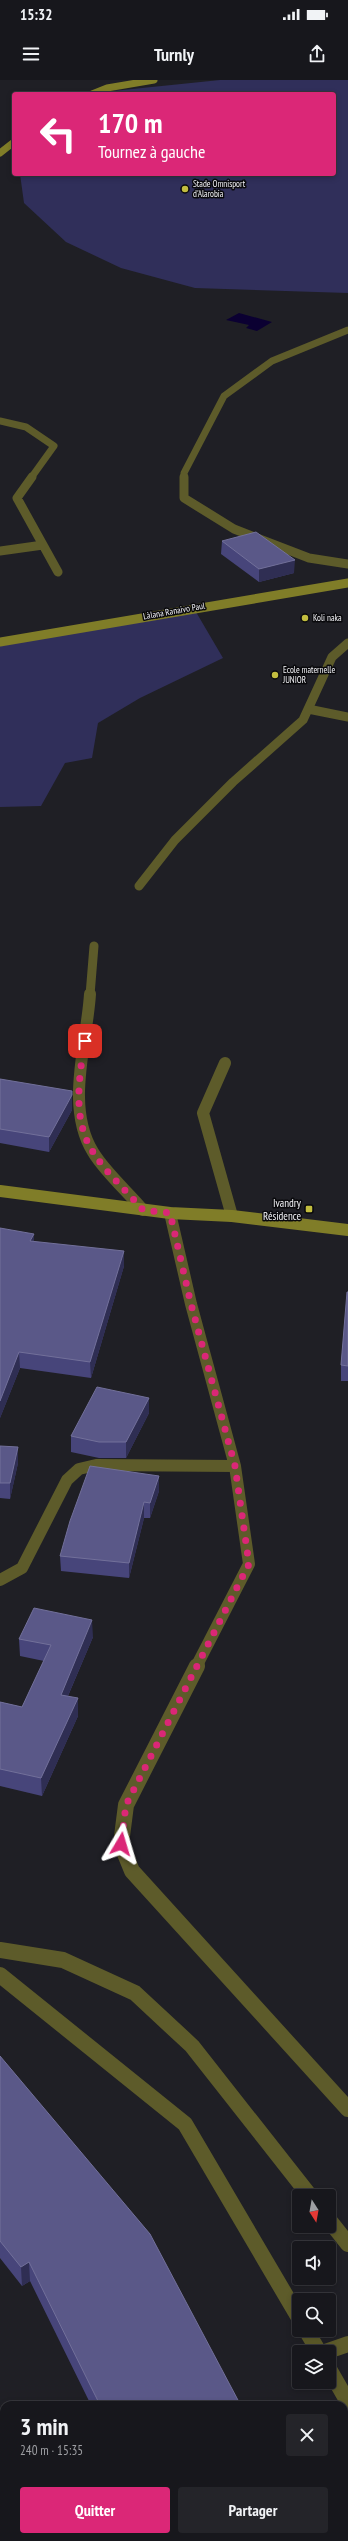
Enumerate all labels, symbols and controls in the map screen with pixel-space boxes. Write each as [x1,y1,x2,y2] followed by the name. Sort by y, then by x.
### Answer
[20,5,52,24] text: 15:32
[20,43,42,65] icon: menu
[154,43,194,66] text: Turnly
[306,43,328,65] icon: share
[98,104,162,141] text: 170 m
[32,108,84,160] icon: left
[98,140,205,163] text: Tournez à gauche
[193,178,246,199] place label: Stade Omnisport d'Alarobia
[180,184,190,194] marker: Stade Omnisport d'Alarobia
[142,599,207,621] street label: Làlana Ranaivo Paul
[313,612,342,623] place label: Koli naka
[300,613,310,623] marker: Koli naka
[282,664,335,685] place label: Ecole maternelle JUNIOR
[270,670,280,680] marker: Ecole maternelle JUNIOR
[68,1024,102,1058] pin
[74,1030,96,1052] icon: arrive
[263,1196,302,1223] place label: Ivandry Résidence
[304,1204,314,1214] marker: Ivandry Résidence
[100,1823,142,1865] position arrow
[292,2189,336,2233] north arrow
[292,2189,336,2389] map controls
[292,2241,336,2285] button: sound
[292,2293,336,2337] button: search
[292,2345,336,2389] button: layers
[20,2411,68,2442] text: 3 min
[286,2414,328,2456] button: close
[20,2442,83,2459] text: 240 m · 15:35
[20,2487,170,2533] button: Quitter
[178,2487,328,2533] button: Partager

